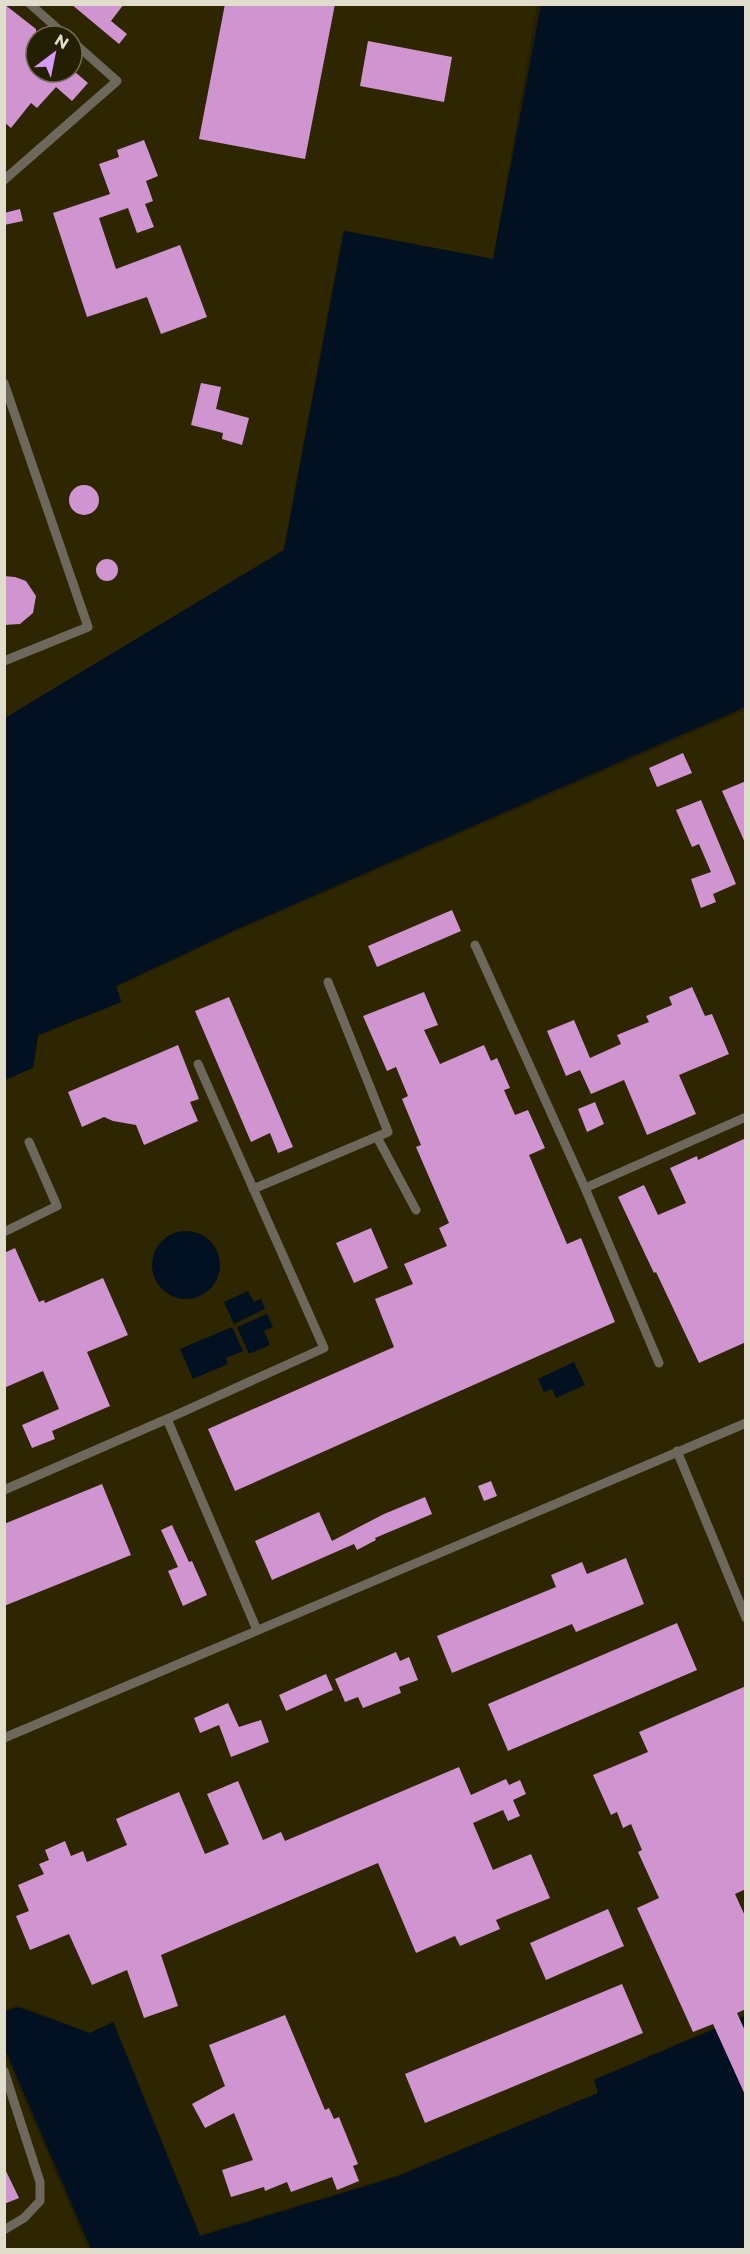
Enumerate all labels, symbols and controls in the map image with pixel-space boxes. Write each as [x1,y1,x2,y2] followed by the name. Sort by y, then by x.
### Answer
[24,24,84,84] north arrow
[51,30,72,53] text: N

